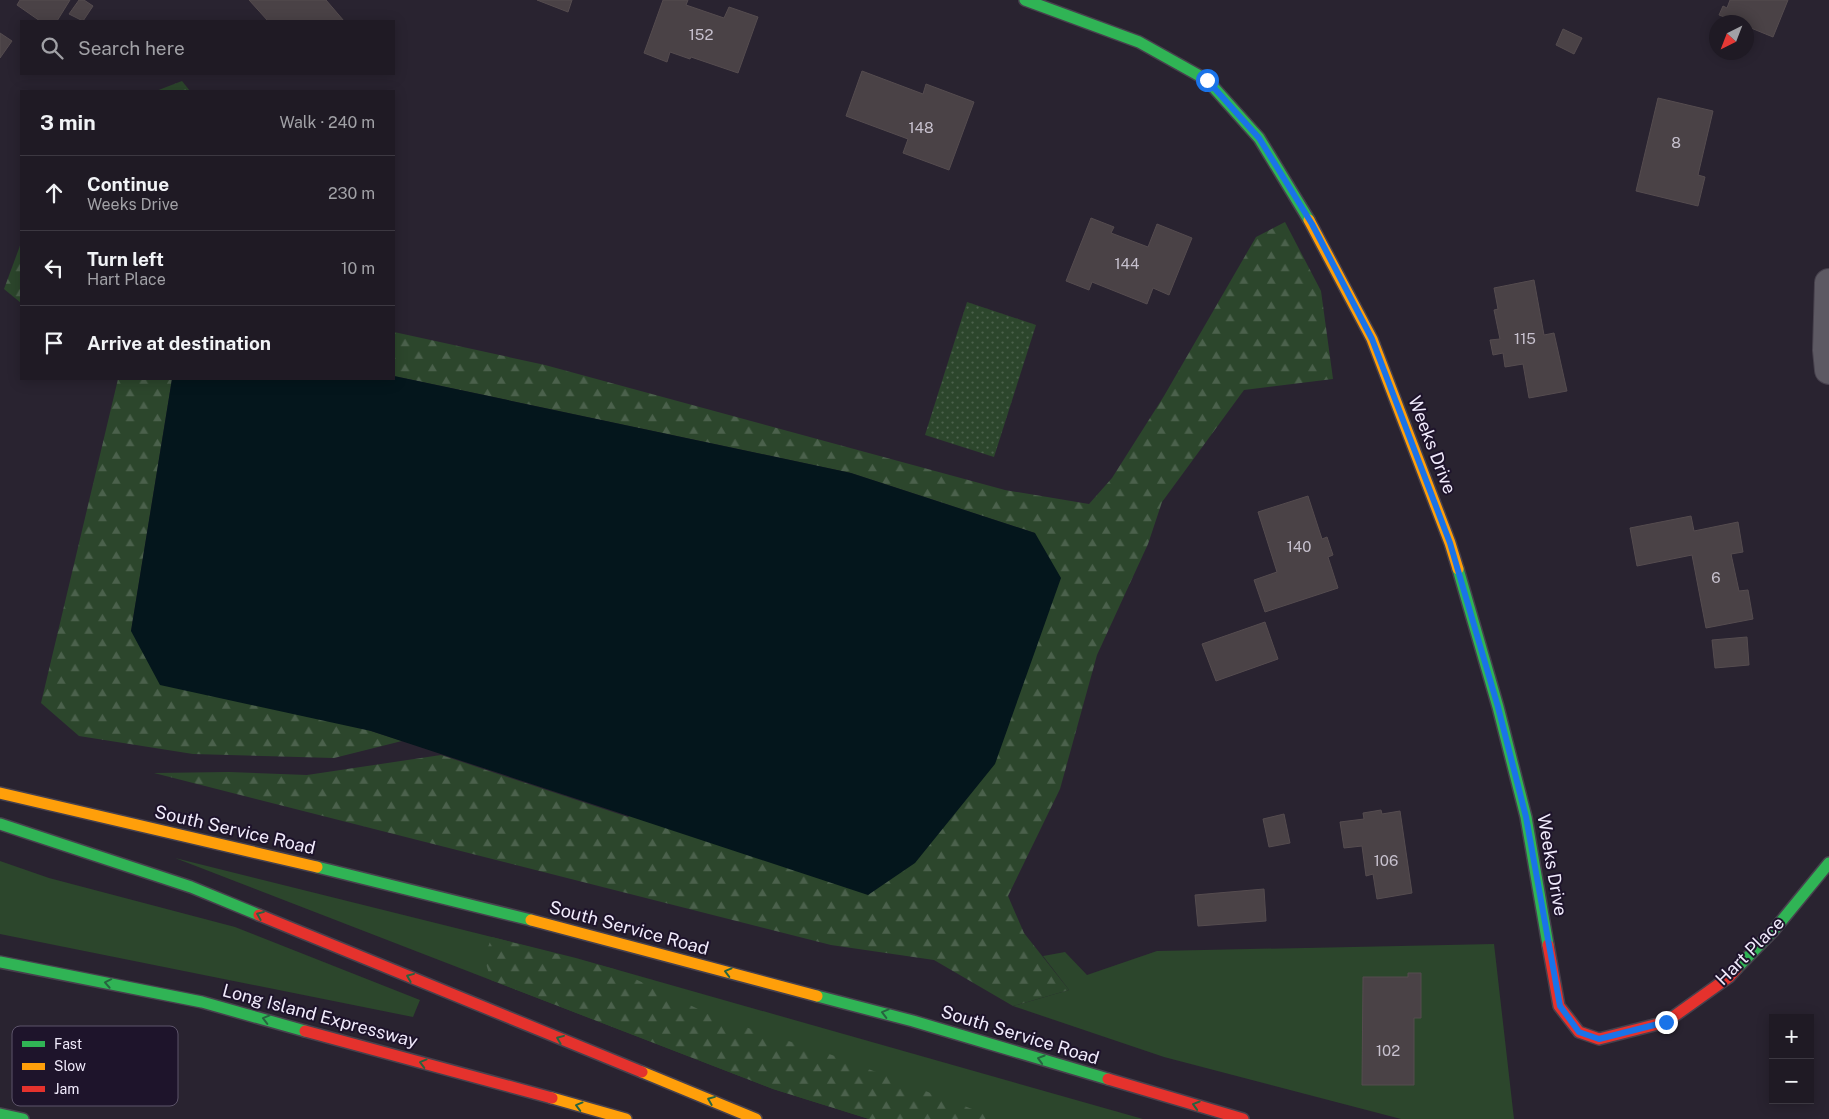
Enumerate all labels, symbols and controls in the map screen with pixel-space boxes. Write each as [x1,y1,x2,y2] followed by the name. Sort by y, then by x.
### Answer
[1709,15,1754,60] north arrow
[20,20,395,75] search box
[689,26,713,43] house number: 152
[38,34,66,62] icon: search
[78,37,185,59] text: Search here
[1196,69,1219,92] route start
[40,110,96,135] text: 3 min
[279,113,375,132] text: Walk · 240 m
[908,119,934,136] house number: 148
[1671,134,1681,151] house number: 8
[87,173,169,195] text: Continue
[40,179,68,207] icon: ahead
[328,184,375,203] text: 230 m
[87,195,179,214] text: Weeks Drive
[87,248,164,270] text: Turn left
[40,254,68,282] icon: left
[1115,255,1139,272] house number: 144
[341,259,375,278] text: 10 m
[87,270,166,289] text: Hart Place
[40,329,68,357] icon: arrive
[1514,330,1536,347] house number: 115
[87,332,271,354] text: Arrive at destination
[1404,393,1461,497] street label: Weeks Drive
[1287,538,1311,555] house number: 140
[1711,569,1721,586] house number: 6
[153,801,318,858] street label: South Service Road
[1533,812,1572,918] street label: Weeks Drive
[1374,852,1398,869] house number: 106
[547,896,711,959] street label: South Service Road
[256,911,265,922] one-way arrow
[1711,912,1788,989] street label: Hart Place
[723,967,732,978] one-way arrow
[406,973,415,983] one-way arrow
[103,978,112,989] one-way arrow
[220,979,420,1052] street label: Long Island Expressway
[939,1000,1102,1069] street label: South Service Road
[881,1009,889,1019] one-way arrow
[1655,1011,1678,1034] route end
[1769,1014,1814,1104] map controls
[1769,1014,1814,1059] button: +
[262,1015,270,1025] one-way arrow
[12,1026,178,1106] legend
[556,1034,565,1045] one-way arrow
[54,1036,82,1052] text: Fast
[1376,1042,1400,1059] house number: 102
[1037,1054,1045,1064] one-way arrow
[54,1058,86,1074] text: Slow
[419,1058,427,1068] one-way arrow
[1769,1059,1814,1104] button: −
[54,1081,79,1097] text: Jam
[707,1096,716,1107] one-way arrow
[575,1101,584,1112] one-way arrow
[1193,1101,1201,1111] one-way arrow

